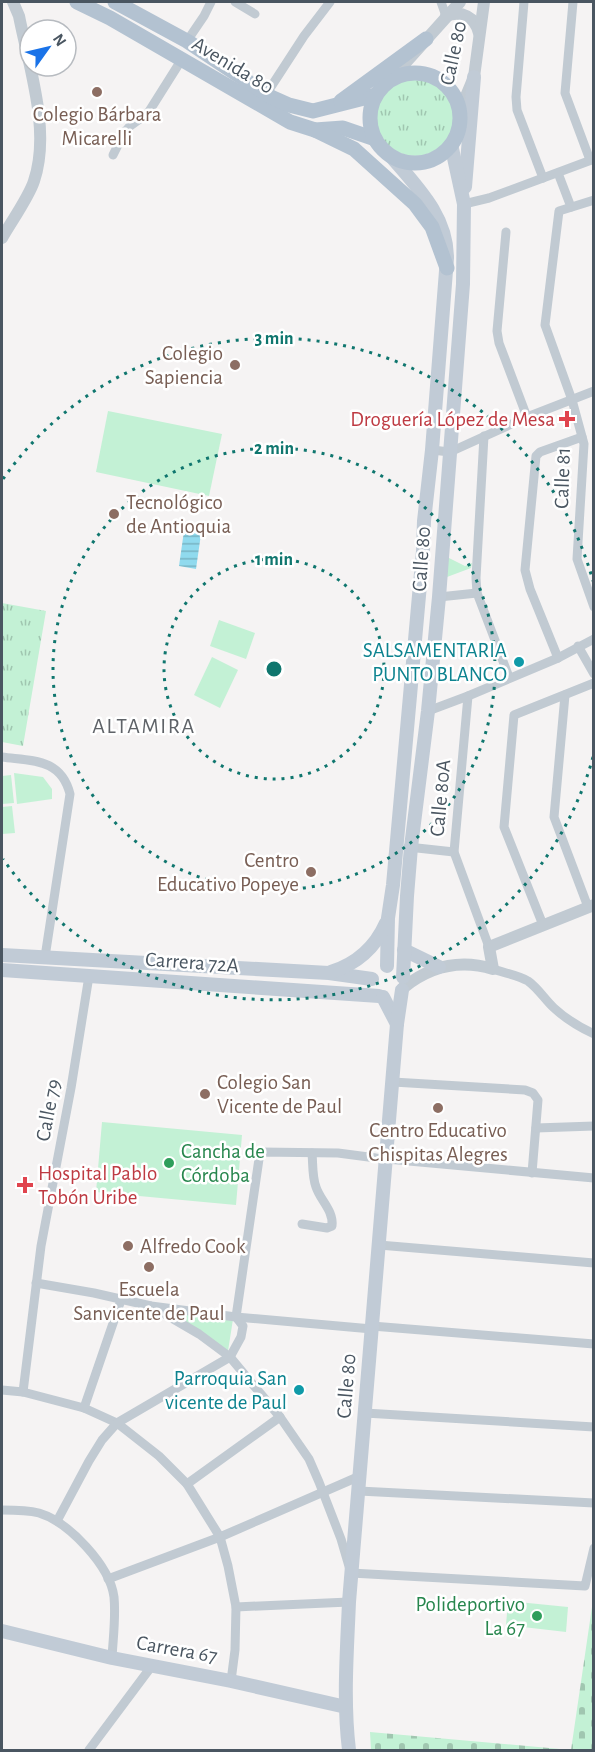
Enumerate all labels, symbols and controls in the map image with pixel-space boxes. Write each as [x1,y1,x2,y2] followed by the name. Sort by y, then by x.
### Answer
[18,18,78,78] north arrow
[436,19,471,87] street label: Calle 80
[50,31,69,49] text: N
[188,33,277,98] street label: Avenida 80
[90,85,104,99] marker: Colegio Bárbara Micarelli
[33,104,162,149] place label: Colegio Bárbara Micarelli
[254,330,294,348] text: 3 min
[145,343,223,388] place label: Colegio Sapiencia
[228,358,242,372] marker: Colegio Sapiencia
[350,409,555,430] place label: Droguería López de Mesa
[560,412,574,426] marker: Droguería López de Mesa
[254,440,294,458] text: 2 min
[551,447,574,509] street label: Calle 81
[126,492,231,537] place label: Tecnológico de Antioquia
[107,507,121,521] marker: Tecnológico de Antioquia
[409,526,434,592] street label: Calle 80
[255,551,293,569] text: 1 min
[363,640,507,685] place label: SALSAMENTARIA PUNTO BLANCO
[512,655,526,669] marker: SALSAMENTARIA PUNTO BLANCO
[264,659,284,679] centre of rings
[92,715,196,737] district label: ALTAMIRA
[427,759,454,837] street label: Calle 80A
[157,850,299,895] place label: Centro Educativo Popeye
[304,865,318,879] marker: Centro Educativo Popeye
[144,949,239,976] street label: Carrera 72A
[217,1072,342,1117] place label: Colegio San Vicente de Paul
[32,1077,65,1143] street label: Calle 79
[198,1087,212,1101] marker: Colegio San Vicente de Paul
[431,1101,445,1115] marker: Centro Educativo Chispitas Alegres
[368,1120,508,1165] place label: Centro Educativo Chispitas Alegres
[181,1141,265,1186] place label: Cancha de Córdoba
[162,1156,176,1170] marker: Cancha de Córdoba
[38,1163,157,1208] place label: Hospital Pablo Tobón Uribe
[16,1176,34,1194] marker: Hospital Pablo Tobón Uribe
[140,1236,246,1257] place label: Alfredo Cook
[121,1239,135,1253] marker: Alfredo Cook
[142,1260,156,1274] marker: Escuela Sanvicente de Paul
[73,1279,225,1324] place label: Escuela Sanvicente de Paul
[333,1353,360,1419] street label: Calle 80
[165,1368,287,1413] place label: Parroquia San vicente de Paul
[292,1383,306,1397] marker: Parroquia San vicente de Paul
[416,1594,525,1639] place label: Polideportivo La 67
[530,1609,544,1623] marker: Polideportivo La 67
[135,1632,219,1667] street label: Carrera 67

